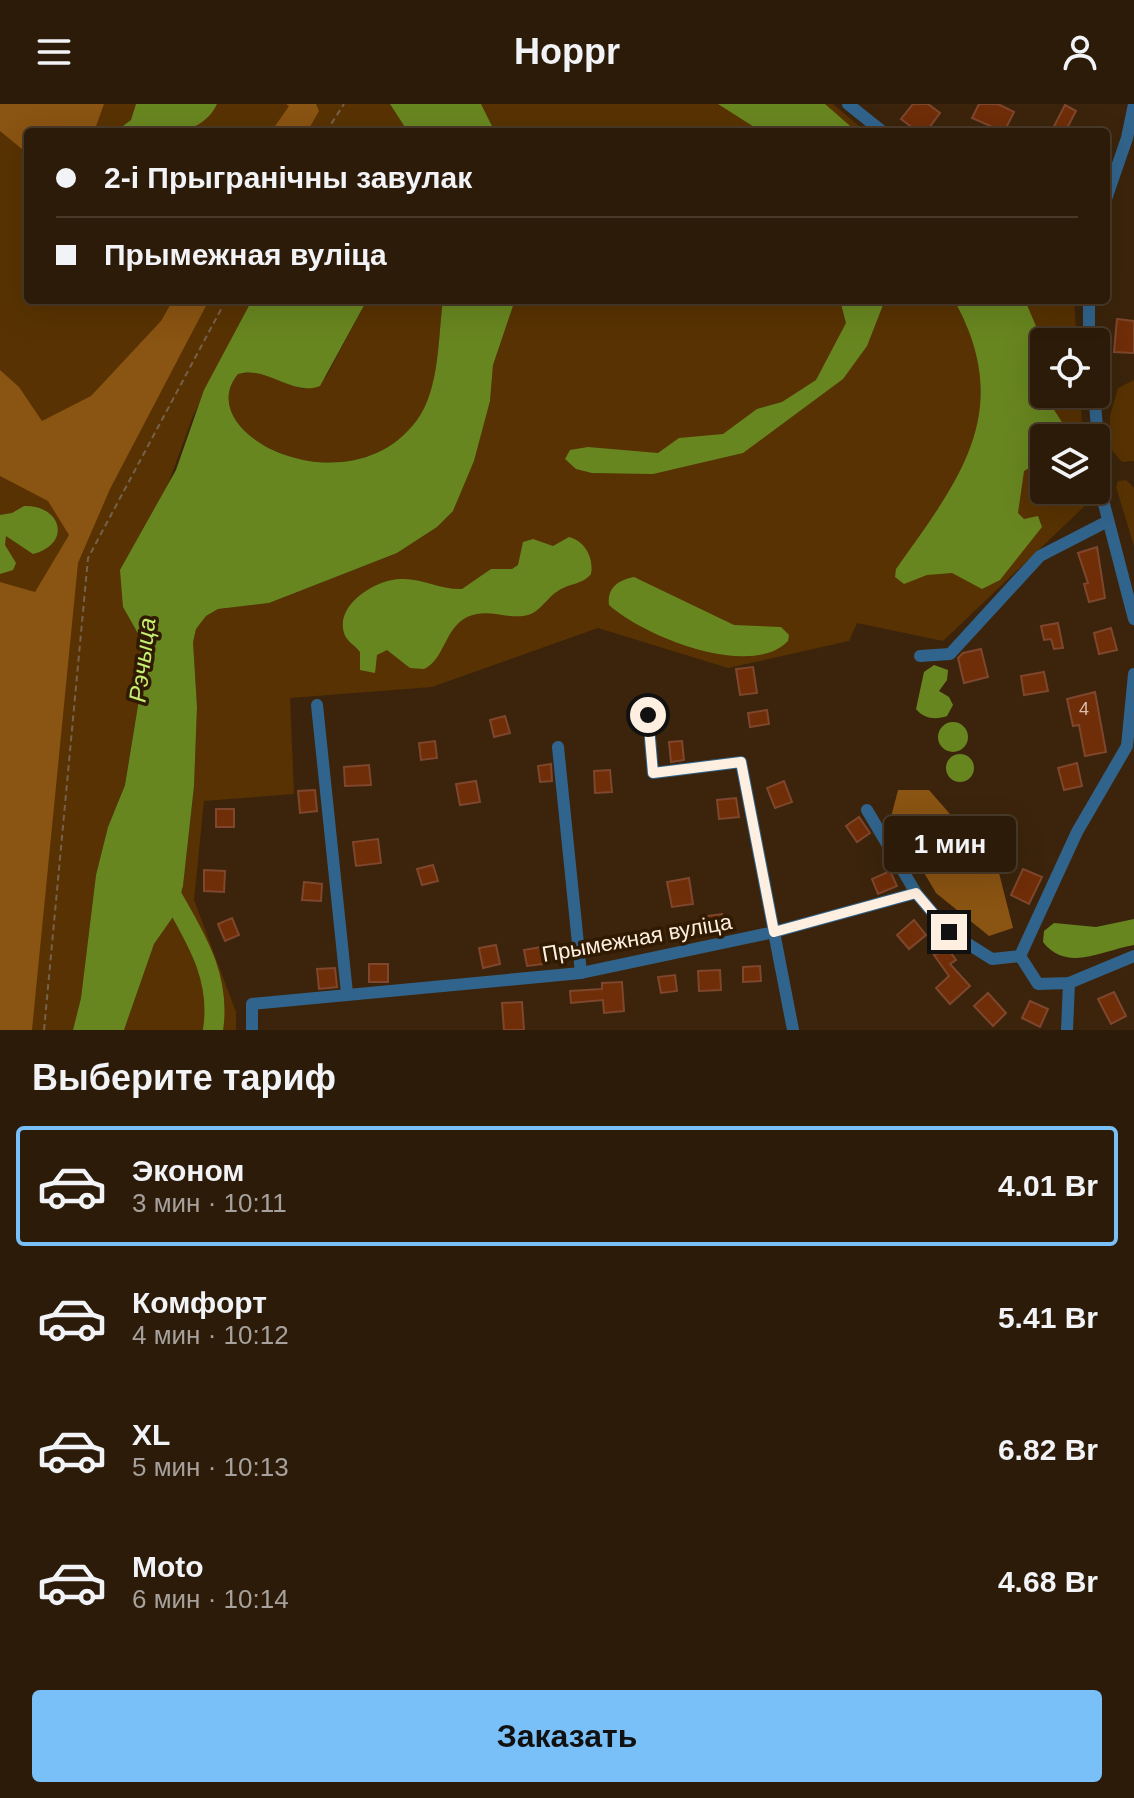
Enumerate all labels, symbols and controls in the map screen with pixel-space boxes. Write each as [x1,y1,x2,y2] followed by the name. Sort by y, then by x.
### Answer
[32,30,76,74] icon: menu
[1058,30,1102,74] icon: person
[514,31,620,72] text: Hoppr
[104,161,472,194] text: 2-і Прыгранічны завулак
[104,238,387,271] text: Прымежная вуліца
[1030,328,1110,504] map controls
[1030,328,1110,408] button: locate
[1030,424,1110,504] button: layers
[123,616,161,704] water label: Рэчыца
[630,697,666,733] route start
[1079,699,1089,719] house number: 4
[883,816,1015,872] callout: 1 мин
[914,829,986,859] text: 1 мин
[540,909,735,967] street label: Прымежная вуліца
[931,914,967,950] route end
[32,1057,336,1098] text: Выберите тариф
[36,1150,108,1222] icon: car
[132,1154,245,1187] text: Эконом
[998,1169,1098,1202] text: 4.01 Br
[132,1188,287,1218] text: 3 мин · 10:11
[36,1282,108,1354] icon: car
[132,1286,267,1319] text: Комфорт
[998,1301,1098,1334] text: 5.41 Br
[132,1320,289,1350] text: 4 мин · 10:12
[36,1414,108,1486] icon: car
[132,1418,170,1451] text: XL
[998,1433,1098,1466] text: 6.82 Br
[132,1452,289,1482] text: 5 мин · 10:13
[36,1546,108,1618] icon: car
[132,1550,204,1583] text: Moto
[998,1565,1098,1598] text: 4.68 Br
[132,1584,289,1614] text: 6 мин · 10:14
[32,1690,1102,1782] button: Заказать

